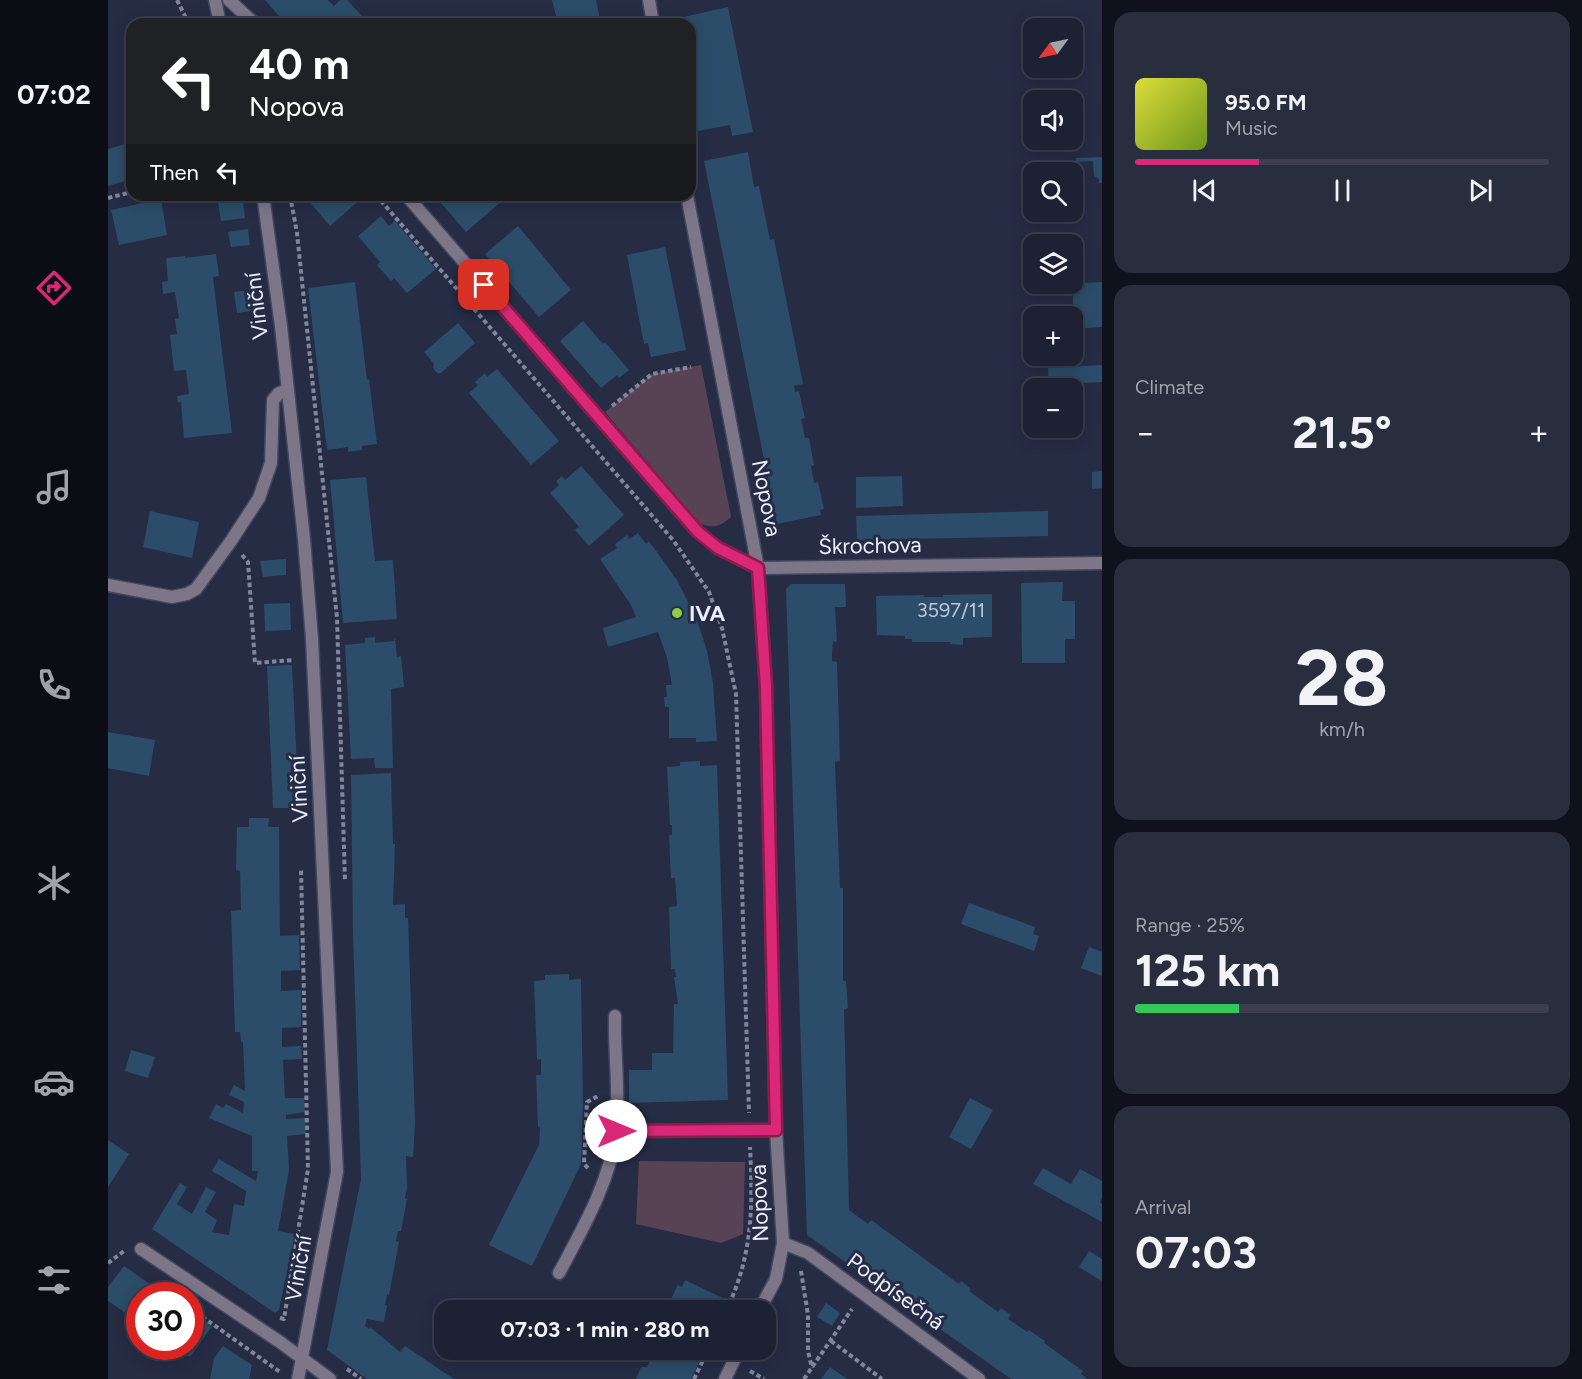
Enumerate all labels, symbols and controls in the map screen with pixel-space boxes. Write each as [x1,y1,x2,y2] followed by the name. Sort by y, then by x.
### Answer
[1023,18,1083,78] north arrow
[1023,18,1083,438] map controls
[249,39,349,90] text: 40 m
[150,42,228,120] icon: left
[17,78,91,111] text: 07:02
[1225,89,1307,116] text: 95.0 FM
[249,90,344,123] text: Nopova
[1023,90,1083,150] button: sound
[1225,116,1278,140] text: Music
[211,156,244,189] icon: left
[150,159,199,186] text: Then
[1023,162,1083,222] button: search
[1188,174,1221,207] icon: previous
[1326,174,1359,207] icon: pause
[1464,174,1497,207] icon: next
[1023,234,1083,294] button: layers
[458,259,509,310] pin
[33,267,75,309] icon: directions
[467,268,500,301] icon: arrive
[239,270,274,341] street label: Viniční
[1023,306,1083,366] button: +
[1135,375,1204,399] text: Climate
[1023,378,1083,438] button: −
[1292,405,1392,459] text: 21.5°
[1135,413,1156,452] text: −
[1528,413,1549,452] text: +
[746,457,787,539] street label: Nopova
[33,466,75,508] icon: music
[818,531,922,560] street label: Škrochova
[917,598,985,622] house number: 3597/11
[689,600,726,627] place label: IVA
[670,606,684,620] marker: IVA
[1296,631,1388,725] text: 28
[33,664,75,706] icon: phone
[1319,717,1365,741] text: km/h
[283,754,314,823] street label: Viniční
[33,862,75,904] icon: climate
[1135,913,1245,937] text: Range · 25%
[1135,943,1280,997] text: 125 km
[33,1061,75,1103] icon: car
[584,1099,648,1163] position arrow
[745,1164,774,1242] street label: Nopova
[1135,1195,1191,1219] text: Arrival
[1135,1225,1257,1279] text: 07:03
[279,1232,318,1303] street label: Viniční
[842,1247,950,1336] street label: Podpísečná
[33,1259,75,1301] icon: filters
[126,1282,204,1360] speed limit sign: 30
[501,1316,709,1343] text: 07:03 · 1 min · 280 m

